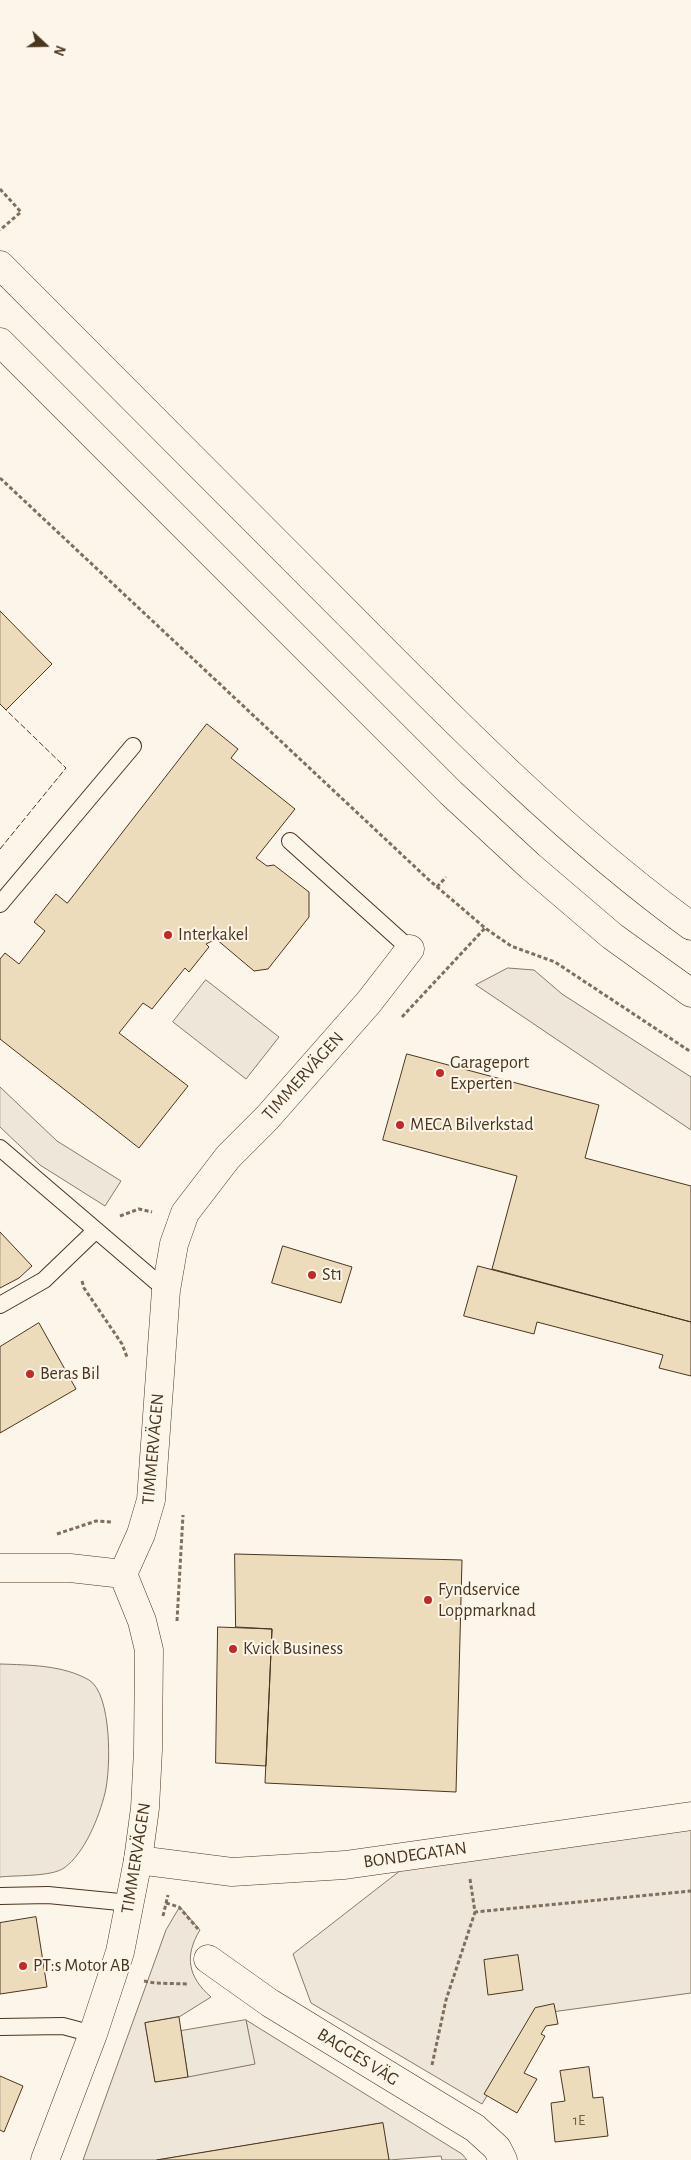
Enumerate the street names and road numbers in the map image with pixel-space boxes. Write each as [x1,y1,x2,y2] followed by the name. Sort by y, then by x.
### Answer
[258,1027,348,1125] street label: TIMMERVÄGEN
[137,1392,169,1506] street label: TIMMERVÄGEN
[117,1801,155,1915] street label: TIMMERVÄGEN
[362,1837,468,1873] street label: BONDEGATAN
[313,2023,403,2091] street label: BAGGES VÄG

